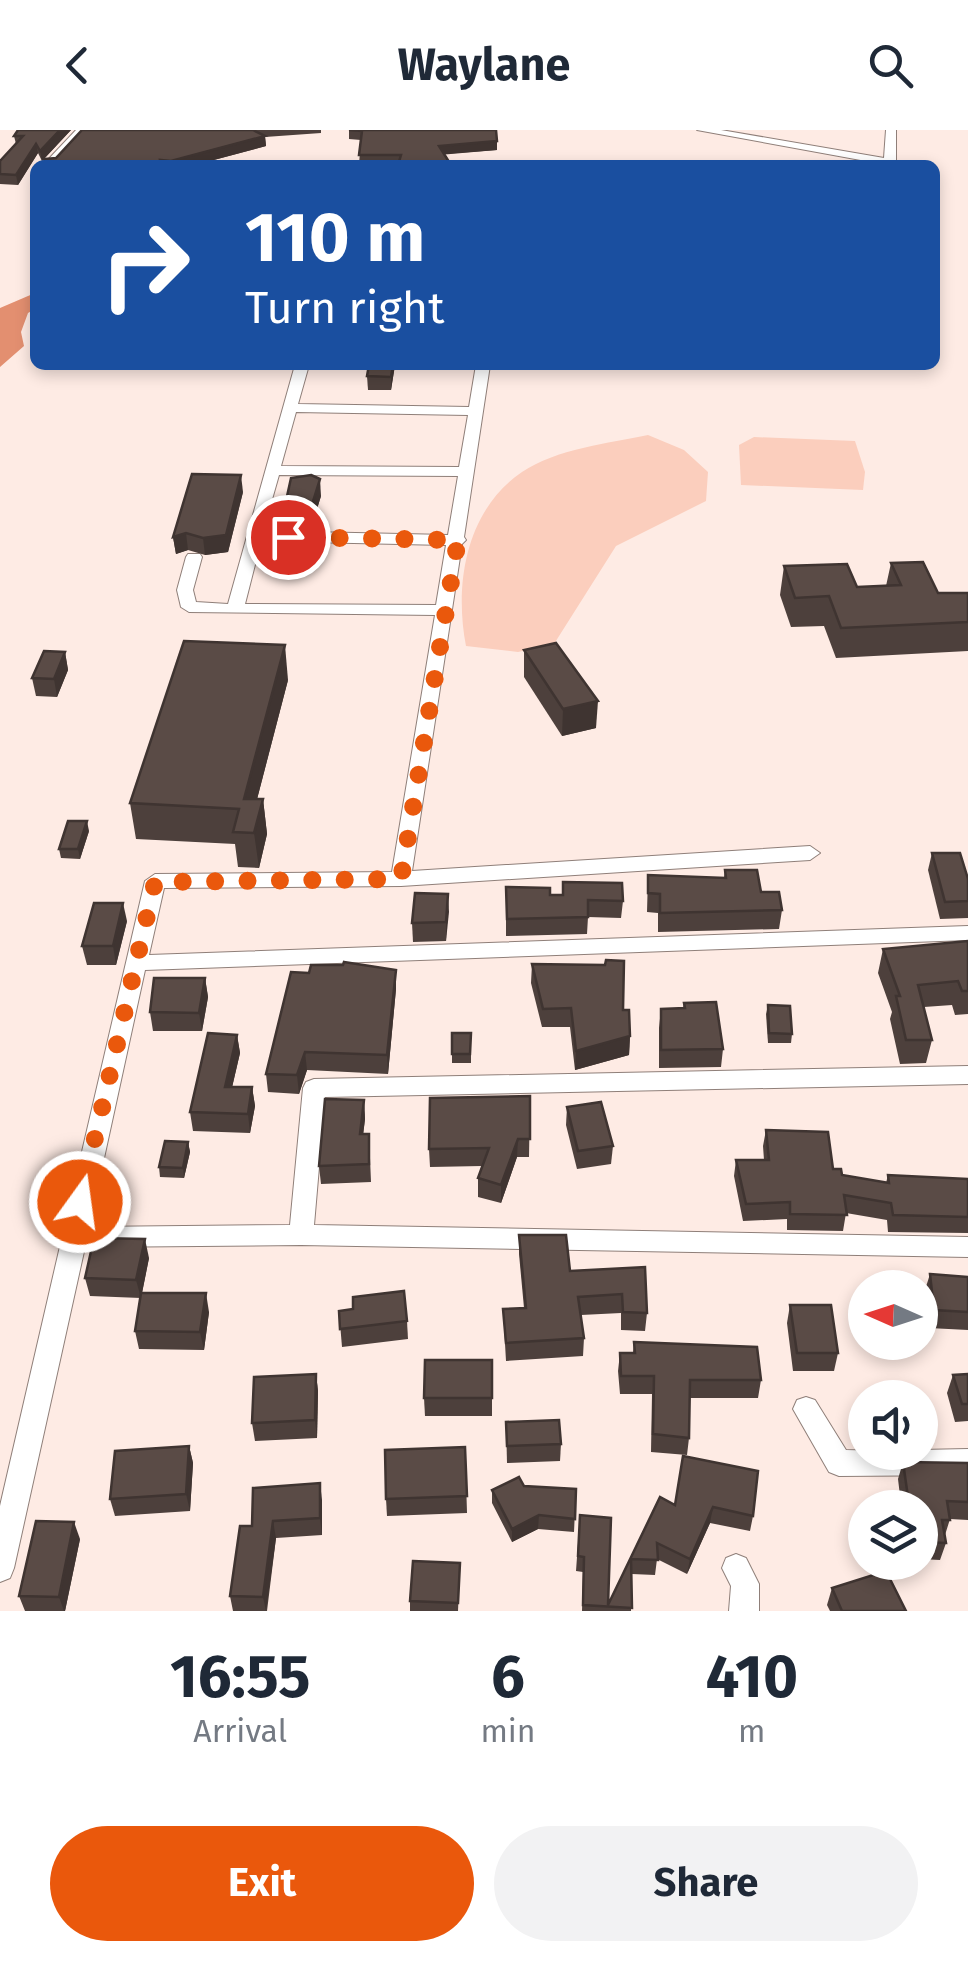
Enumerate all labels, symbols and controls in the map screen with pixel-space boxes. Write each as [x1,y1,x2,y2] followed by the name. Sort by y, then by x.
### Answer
[50,38,105,93] icon: back
[398,38,570,92] text: Waylane
[863,38,918,93] icon: search
[245,196,425,280] text: 110 m
[80,200,210,330] icon: right
[245,281,444,335] text: Turn right
[246,495,331,580] pin
[261,510,316,565] icon: arrive
[28,1150,132,1254] position arrow
[848,1270,938,1360] north arrow
[848,1270,938,1580] map controls
[848,1380,938,1470] button: sound
[848,1490,938,1580] button: layers
[170,1641,311,1713] text: 16:55
[491,1641,525,1713] text: 6
[706,1641,798,1713] text: 410
[193,1712,287,1750] text: Arrival
[480,1712,536,1750] text: min
[738,1712,766,1750] text: m
[50,1826,474,1941] button: Exit
[494,1826,918,1941] button: Share

